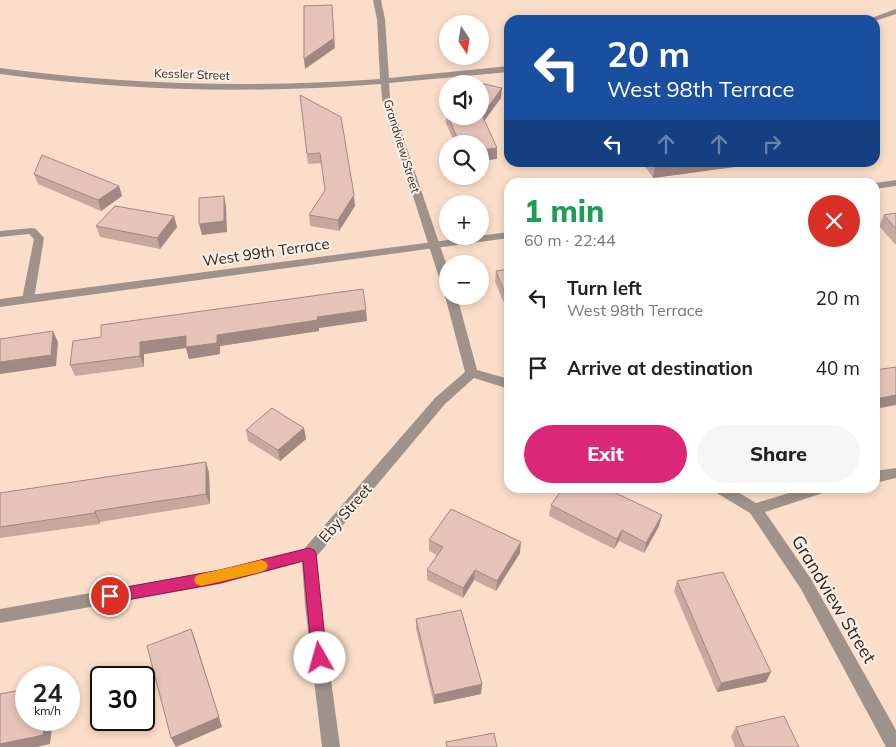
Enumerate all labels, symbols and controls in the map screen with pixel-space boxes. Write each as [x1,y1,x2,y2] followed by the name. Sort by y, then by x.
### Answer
[439,15,489,65] north arrow
[439,15,489,305] map controls
[607,32,690,76] text: 20 m
[524,35,589,100] icon: left
[154,65,230,83] street label: Kessler Street
[439,75,489,125] button: sound
[607,75,794,103] text: West 98th Terrace
[381,97,423,195] street label: Grandview Street
[599,130,627,158] icon: left
[652,130,680,158] icon: ahead
[705,130,733,158] icon: ahead
[758,130,786,158] icon: right
[439,135,489,185] button: search
[524,192,604,230] text: 1 min
[439,195,489,245] button: +
[808,195,860,247] button: close
[524,230,616,250] text: 60 m · 22:44
[201,234,331,270] street label: West 99th Terrace
[439,255,489,305] button: −
[567,276,642,300] text: Turn left
[524,284,552,312] icon: left
[816,286,860,310] text: 20 m
[567,300,703,320] text: West 98th Terrace
[524,354,552,382] icon: arrive
[567,356,753,380] text: Arrive at destination
[816,356,860,380] text: 40 m
[524,425,687,483] button: Exit
[697,425,860,483] button: Share
[315,480,375,546] street label: Eby Street
[787,531,881,667] street label: Grandview Street
[89,575,131,617] pin
[96,582,124,610] icon: arrive
[293,631,345,683] position arrow
[90,666,155,731] speed limit sign: 30
[32,677,63,708] text: 24
[34,703,61,718] text: km/h

